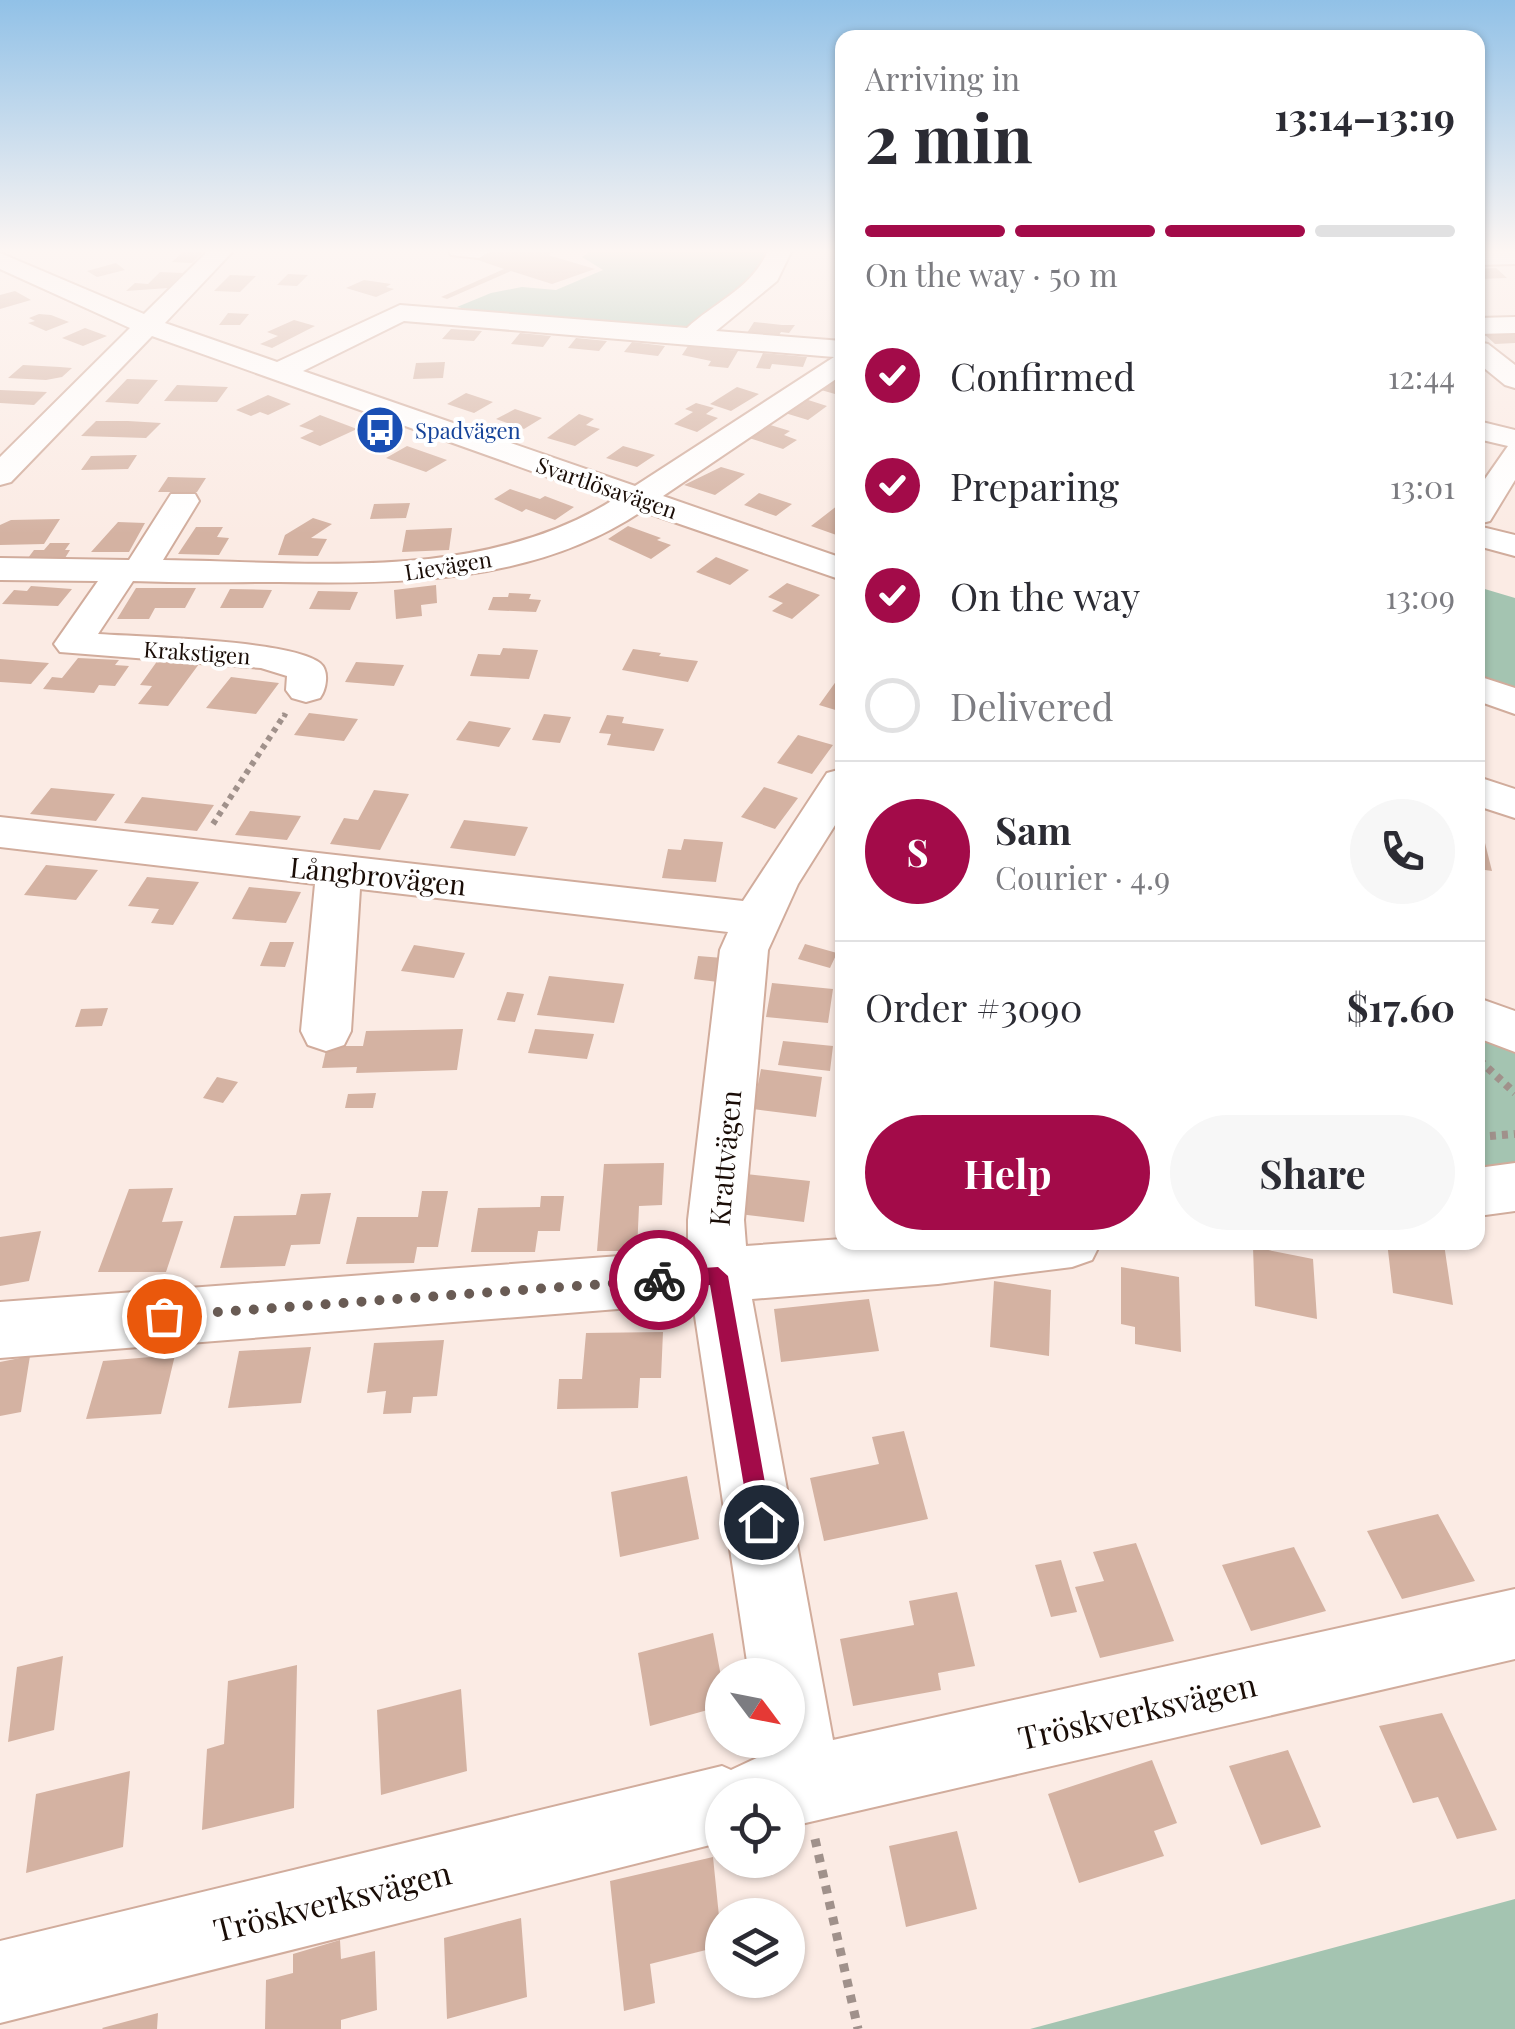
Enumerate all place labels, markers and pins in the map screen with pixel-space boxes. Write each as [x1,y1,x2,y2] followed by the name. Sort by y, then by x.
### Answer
[354,404,406,456] bus stop icon: Spadvägen
[415,415,521,445] place label: Spadvägen
[122,1274,207,1359] pin
[719,1480,804,1565] pin

